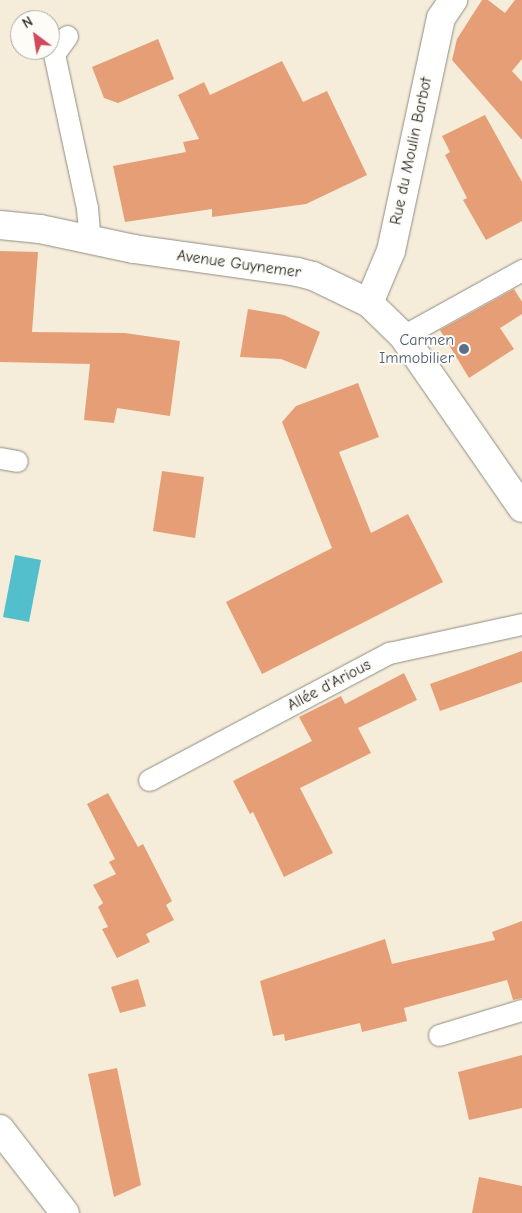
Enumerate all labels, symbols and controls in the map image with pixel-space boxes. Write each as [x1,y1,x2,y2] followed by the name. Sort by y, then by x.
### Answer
[10,10,60,60] north arrow
[19,13,36,32] text: N
[386,75,436,227] street label: Rue du Moulin Barbot
[176,246,302,282] street label: Avenue Guynemer
[379,330,454,368] place label: Carmen Immobilier
[458,343,470,355] marker: Carmen Immobilier
[284,655,374,715] street label: Allée d'Arious

